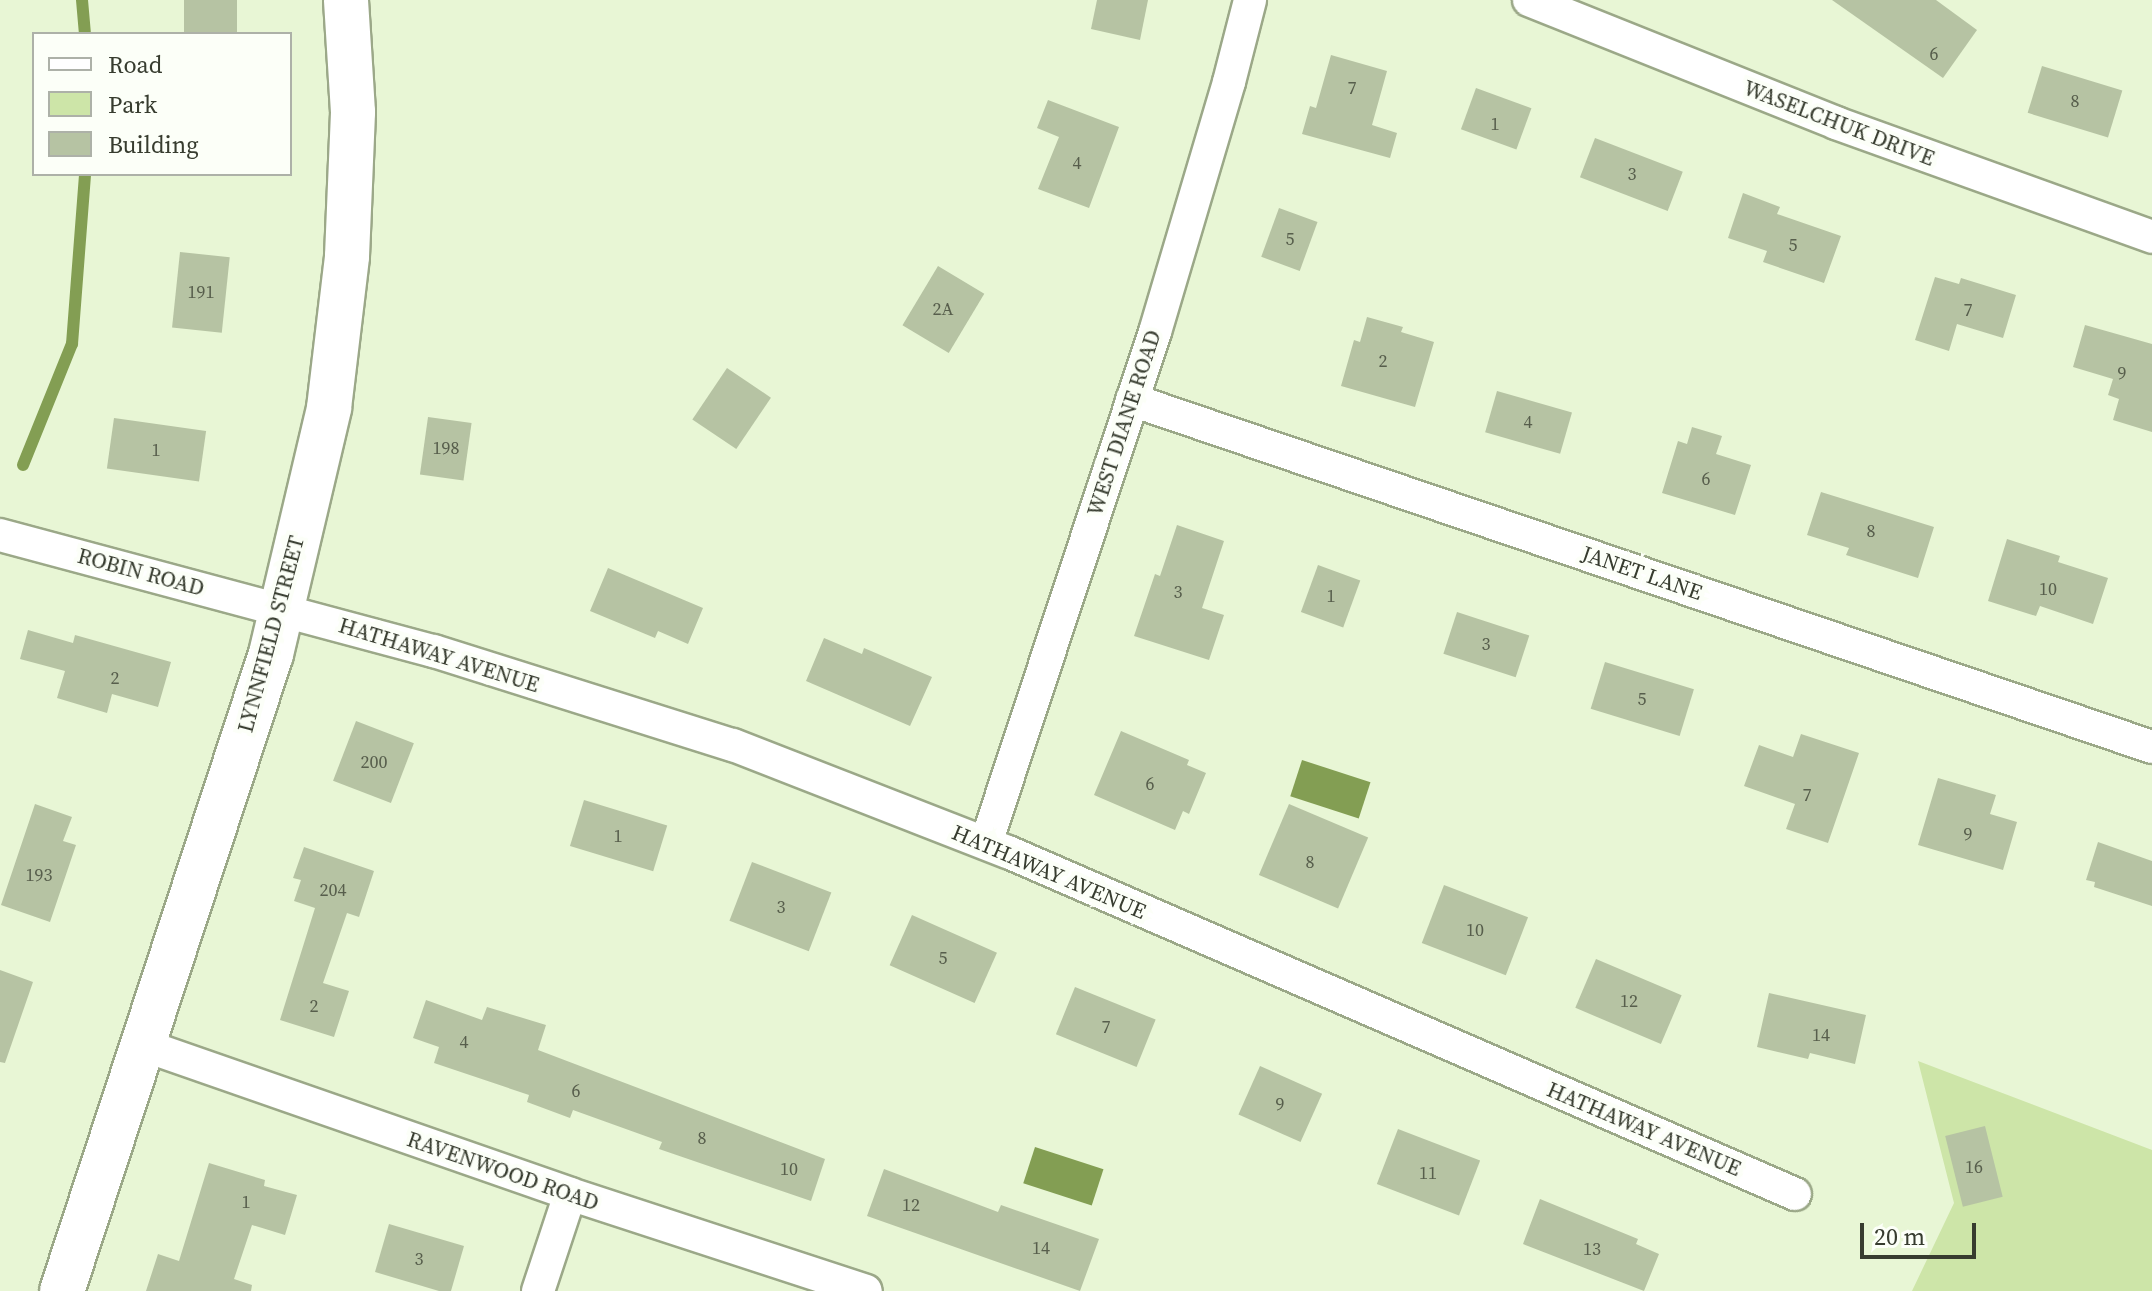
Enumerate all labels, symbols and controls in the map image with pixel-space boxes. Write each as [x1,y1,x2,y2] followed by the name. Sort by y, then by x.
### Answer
[32,32,292,176] legend
[1930,43,1938,65] house number: 6
[108,48,162,81] text: Road
[1740,74,1938,172] street label: WASELCHUK DRIVE
[1348,77,1356,99] house number: 7
[108,88,157,121] text: Park
[2071,90,2079,112] house number: 8
[1491,113,1499,135] house number: 1
[108,128,199,161] text: Building
[1073,152,1081,174] house number: 4
[1628,163,1636,185] house number: 3
[1286,228,1294,250] house number: 5
[1789,234,1797,256] house number: 5
[188,281,214,303] house number: 191
[933,298,953,320] house number: 2A
[1964,299,1972,321] house number: 7
[1081,327,1167,519] street label: WEST DIANE ROAD
[1379,350,1387,372] house number: 2
[2118,362,2126,384] house number: 9
[1524,411,1532,433] house number: 4
[433,437,459,459] house number: 198
[152,439,160,461] house number: 1
[1702,468,1710,490] house number: 6
[1867,520,1875,542] house number: 8
[232,533,310,735] street label: LYNNFIELD STREET
[1578,540,1706,606] street label: JANET LANE
[75,542,207,602] street label: ROBIN ROAD
[2039,578,2057,600] house number: 10
[1174,581,1182,603] house number: 3
[1327,585,1335,607] house number: 1
[335,612,543,698] street label: HATHAWAY AVENUE
[1482,633,1490,655] house number: 3
[111,667,119,689] house number: 2
[1638,688,1646,710] house number: 5
[361,751,387,773] house number: 200
[1146,773,1154,795] house number: 6
[1803,784,1811,806] house number: 7
[948,819,1150,925] street label: HATHAWAY AVENUE
[1964,823,1972,845] house number: 9
[614,825,622,847] house number: 1
[1306,851,1314,873] house number: 8
[26,864,52,886] house number: 193
[320,879,346,901] house number: 204
[777,896,785,918] house number: 3
[1466,919,1484,941] house number: 10
[939,947,947,969] house number: 5
[1620,990,1638,1012] house number: 12
[310,995,318,1017] house number: 2
[1102,1016,1110,1038] house number: 7
[1812,1024,1830,1046] house number: 14
[460,1031,468,1053] house number: 4
[1543,1076,1745,1182] street label: HATHAWAY AVENUE
[572,1080,580,1102] house number: 6
[1276,1093,1284,1115] house number: 9
[404,1126,602,1216] street label: RAVENWOOD ROAD
[698,1127,706,1149] house number: 8
[1965,1156,1983,1178] house number: 16
[780,1158,798,1180] house number: 10
[1419,1162,1437,1184] house number: 11
[242,1191,250,1213] house number: 1
[902,1194,920,1216] house number: 12
[1864,1207,1980,1257] scale bar
[1874,1220,1925,1253] text: 20 m
[1032,1237,1050,1259] house number: 14
[1583,1238,1601,1260] house number: 13
[415,1248,423,1270] house number: 3

